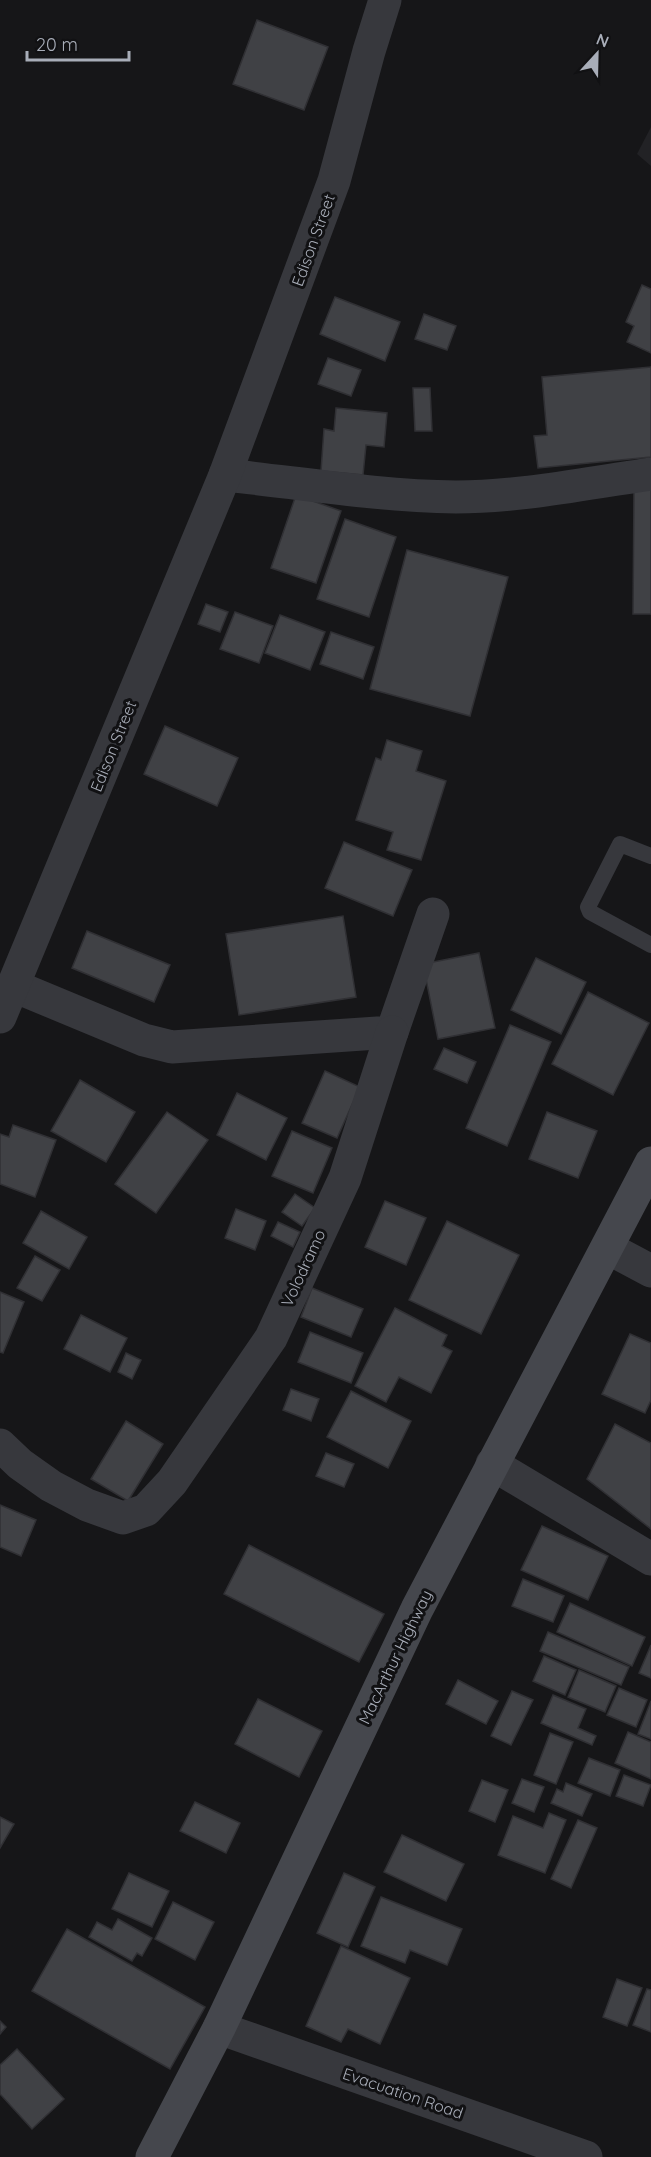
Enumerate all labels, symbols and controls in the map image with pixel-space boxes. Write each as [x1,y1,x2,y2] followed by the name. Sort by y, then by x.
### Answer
[27,24,129,62] scale bar
[567,24,627,84] north arrow
[593,29,612,52] text: N
[36,33,78,56] text: 20 m
[287,191,339,289] street label: Edison Street
[86,697,140,795] street label: Edison Street
[276,1226,330,1310] street label: Volodramo
[354,1587,436,1727] street label: MacArthur Highway
[340,2063,466,2123] street label: Evacuation Road

